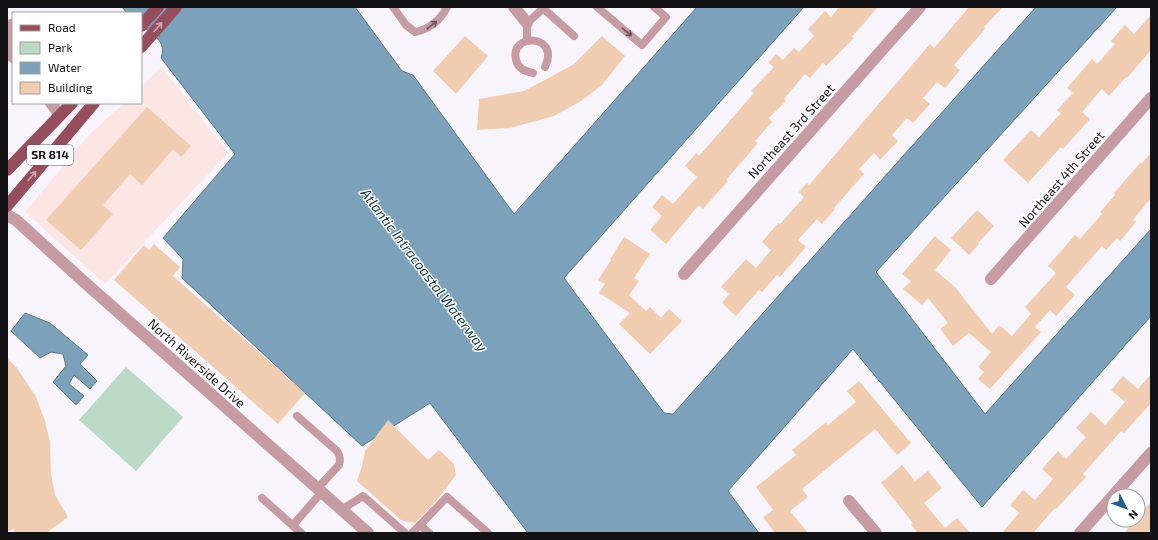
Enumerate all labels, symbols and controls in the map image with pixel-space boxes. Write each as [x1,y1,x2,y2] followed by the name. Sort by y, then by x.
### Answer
[12,12,142,104] legend
[48,20,76,34] text: Road
[426,20,437,29] one-way arrow
[154,22,163,32] one-way arrow
[621,28,632,37] one-way arrow
[48,40,73,54] text: Park
[48,60,82,74] text: Water
[48,80,93,94] text: Building
[744,80,838,182] street label: Northeast 3rd Street
[1015,128,1107,230] street label: Northeast 4th Street
[27,145,73,165] road number: SR 814
[28,171,37,182] one-way arrow
[357,184,491,355] water label: Atlantic Intracoastal Waterway
[145,315,249,411] street label: North Riverside Drive
[1106,488,1146,528] north arrow
[1126,508,1141,522] text: N

